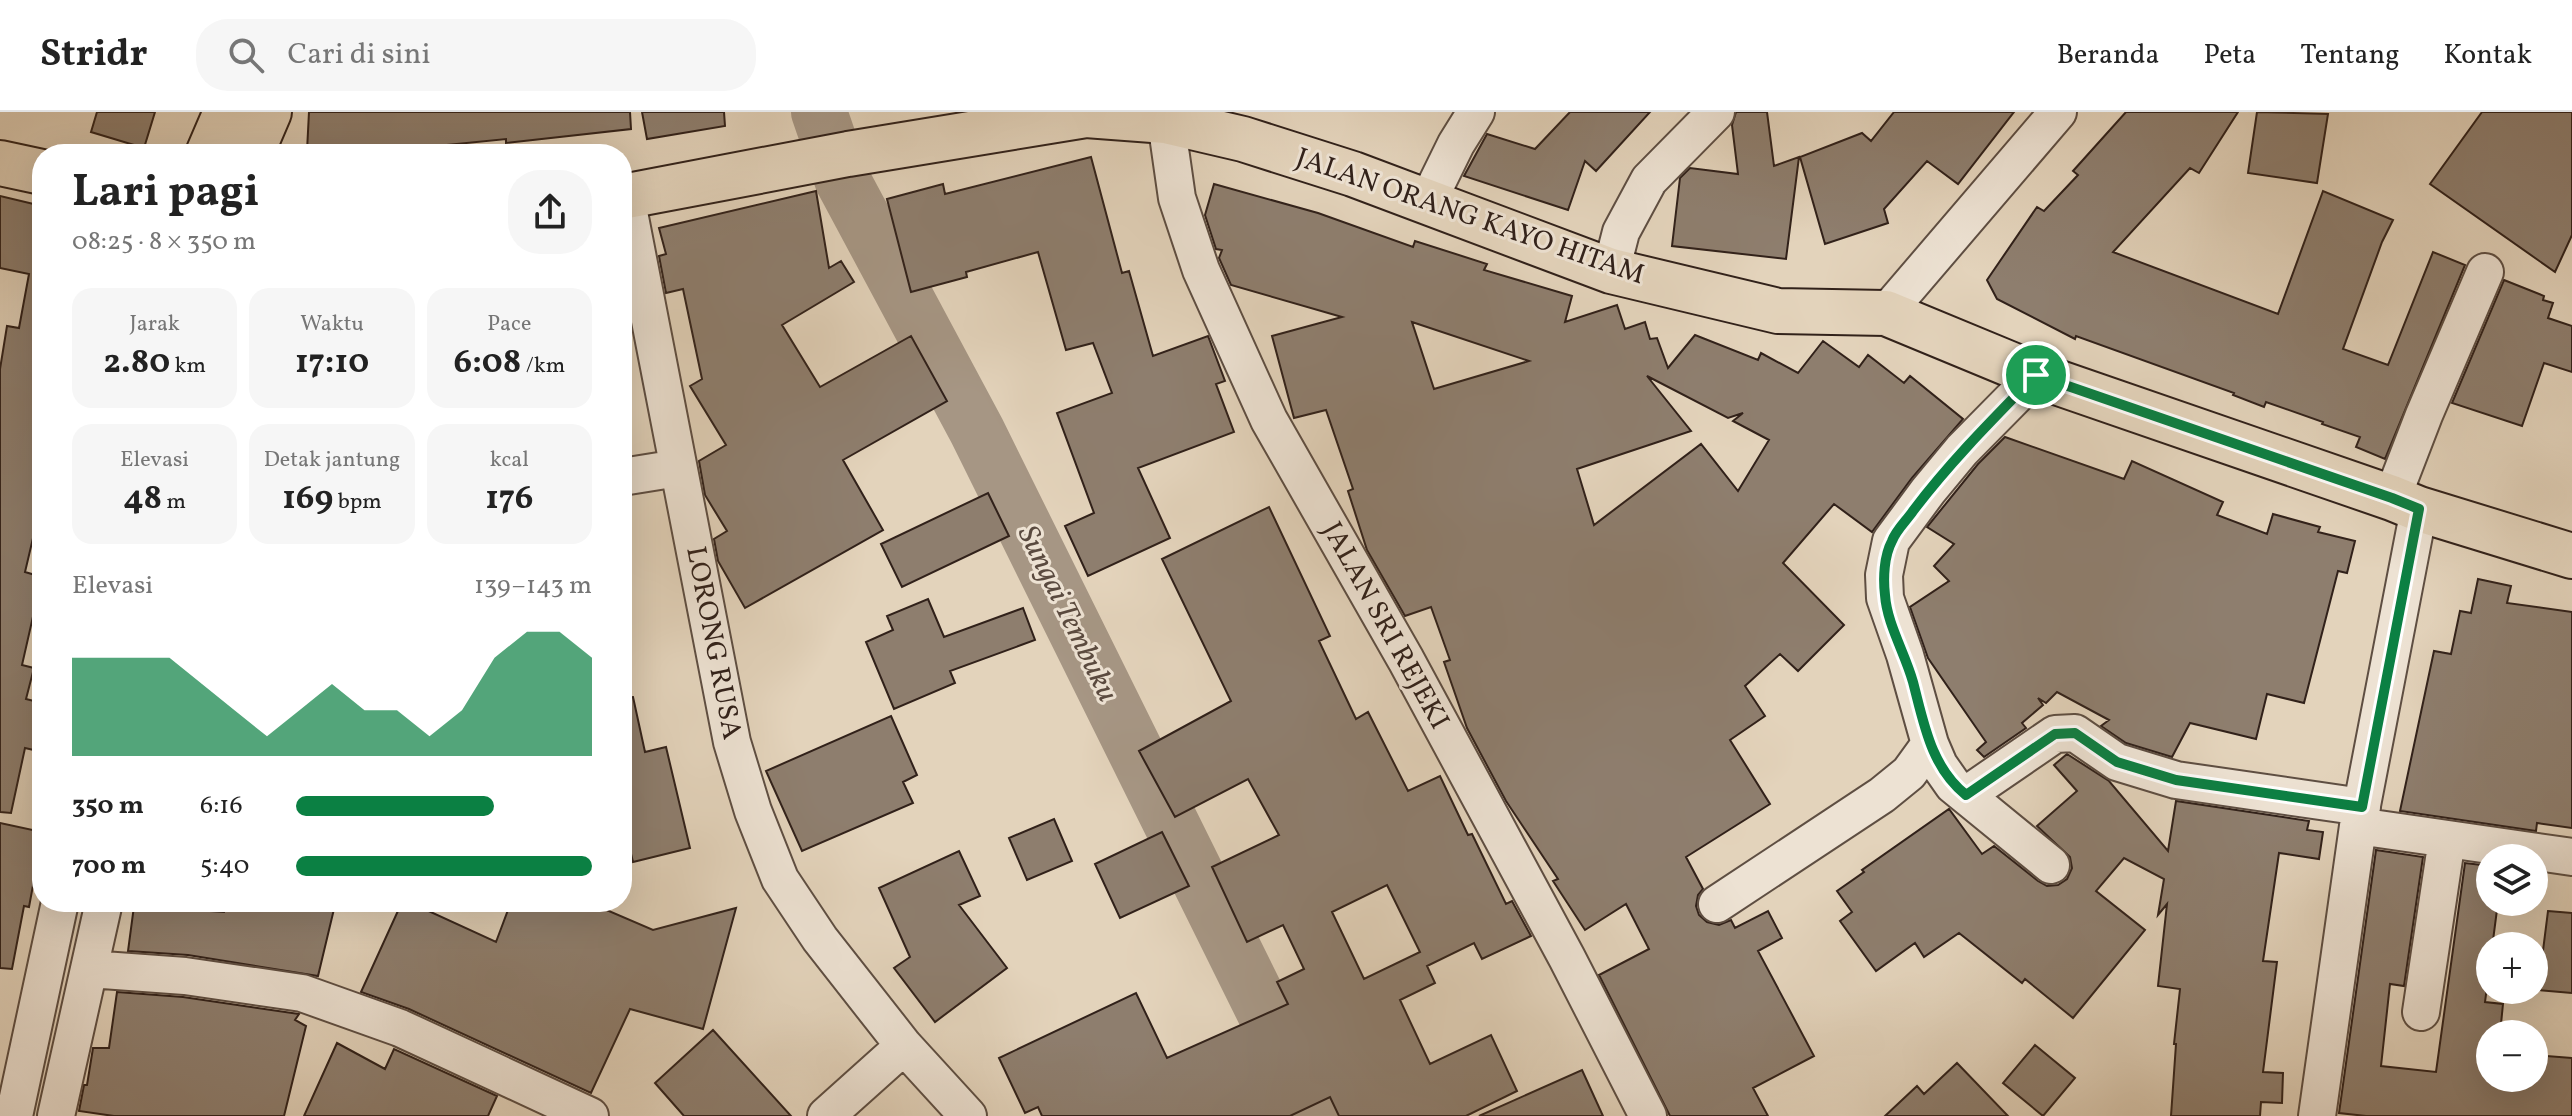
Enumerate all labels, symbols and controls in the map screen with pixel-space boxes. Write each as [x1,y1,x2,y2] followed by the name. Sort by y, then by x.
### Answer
[196,19,756,91] search box
[40,29,148,82] text: Stridr
[224,33,268,77] icon: search
[288,34,430,76] text: Cari di sini
[2057,36,2160,75] text: Beranda
[2204,36,2256,75] text: Peta
[2300,36,2399,75] text: Tentang
[2443,36,2532,75] text: Kontak
[1290,139,1650,295] street label: JALAN ORANG KAYO HITAM
[72,163,259,224] text: Lari pagi
[508,170,592,254] button: share
[72,224,256,260] text: 08:25 · 8 × 350 m
[129,309,180,340] text: Jarak
[300,309,364,340] text: Waktu
[487,309,531,340] text: Pace
[103,340,170,387] text: 2.80
[295,340,369,387] text: 17:10
[453,340,521,387] text: 6:08
[2002,341,2070,409] pin
[170,351,206,382] text: km
[521,351,565,382] text: /km
[2014,353,2058,397] icon: arrive
[120,445,189,476] text: Elevasi
[264,445,400,476] text: Detak jantung
[490,445,529,476] text: kcal
[123,476,162,523] text: 48
[282,476,333,523] text: 169
[485,476,533,523] text: 176
[162,487,186,518] text: m
[333,487,382,518] text: bpm
[1312,515,1458,737] street label: JALAN SRI REJEKI
[1006,519,1128,709] water label: Sungai Tembuku
[675,543,751,743] street label: LORONG RUSA
[72,568,153,604] text: Elevasi
[474,568,592,604] text: 139–143 m
[72,788,144,824] text: 350 m
[200,788,243,824] text: 6:16
[2476,844,2548,1092] map controls
[2476,844,2548,916] button: layers
[72,848,146,884] text: 700 m
[200,848,249,884] text: 5:40
[2476,932,2548,1004] button: +
[2476,1020,2548,1092] button: −

